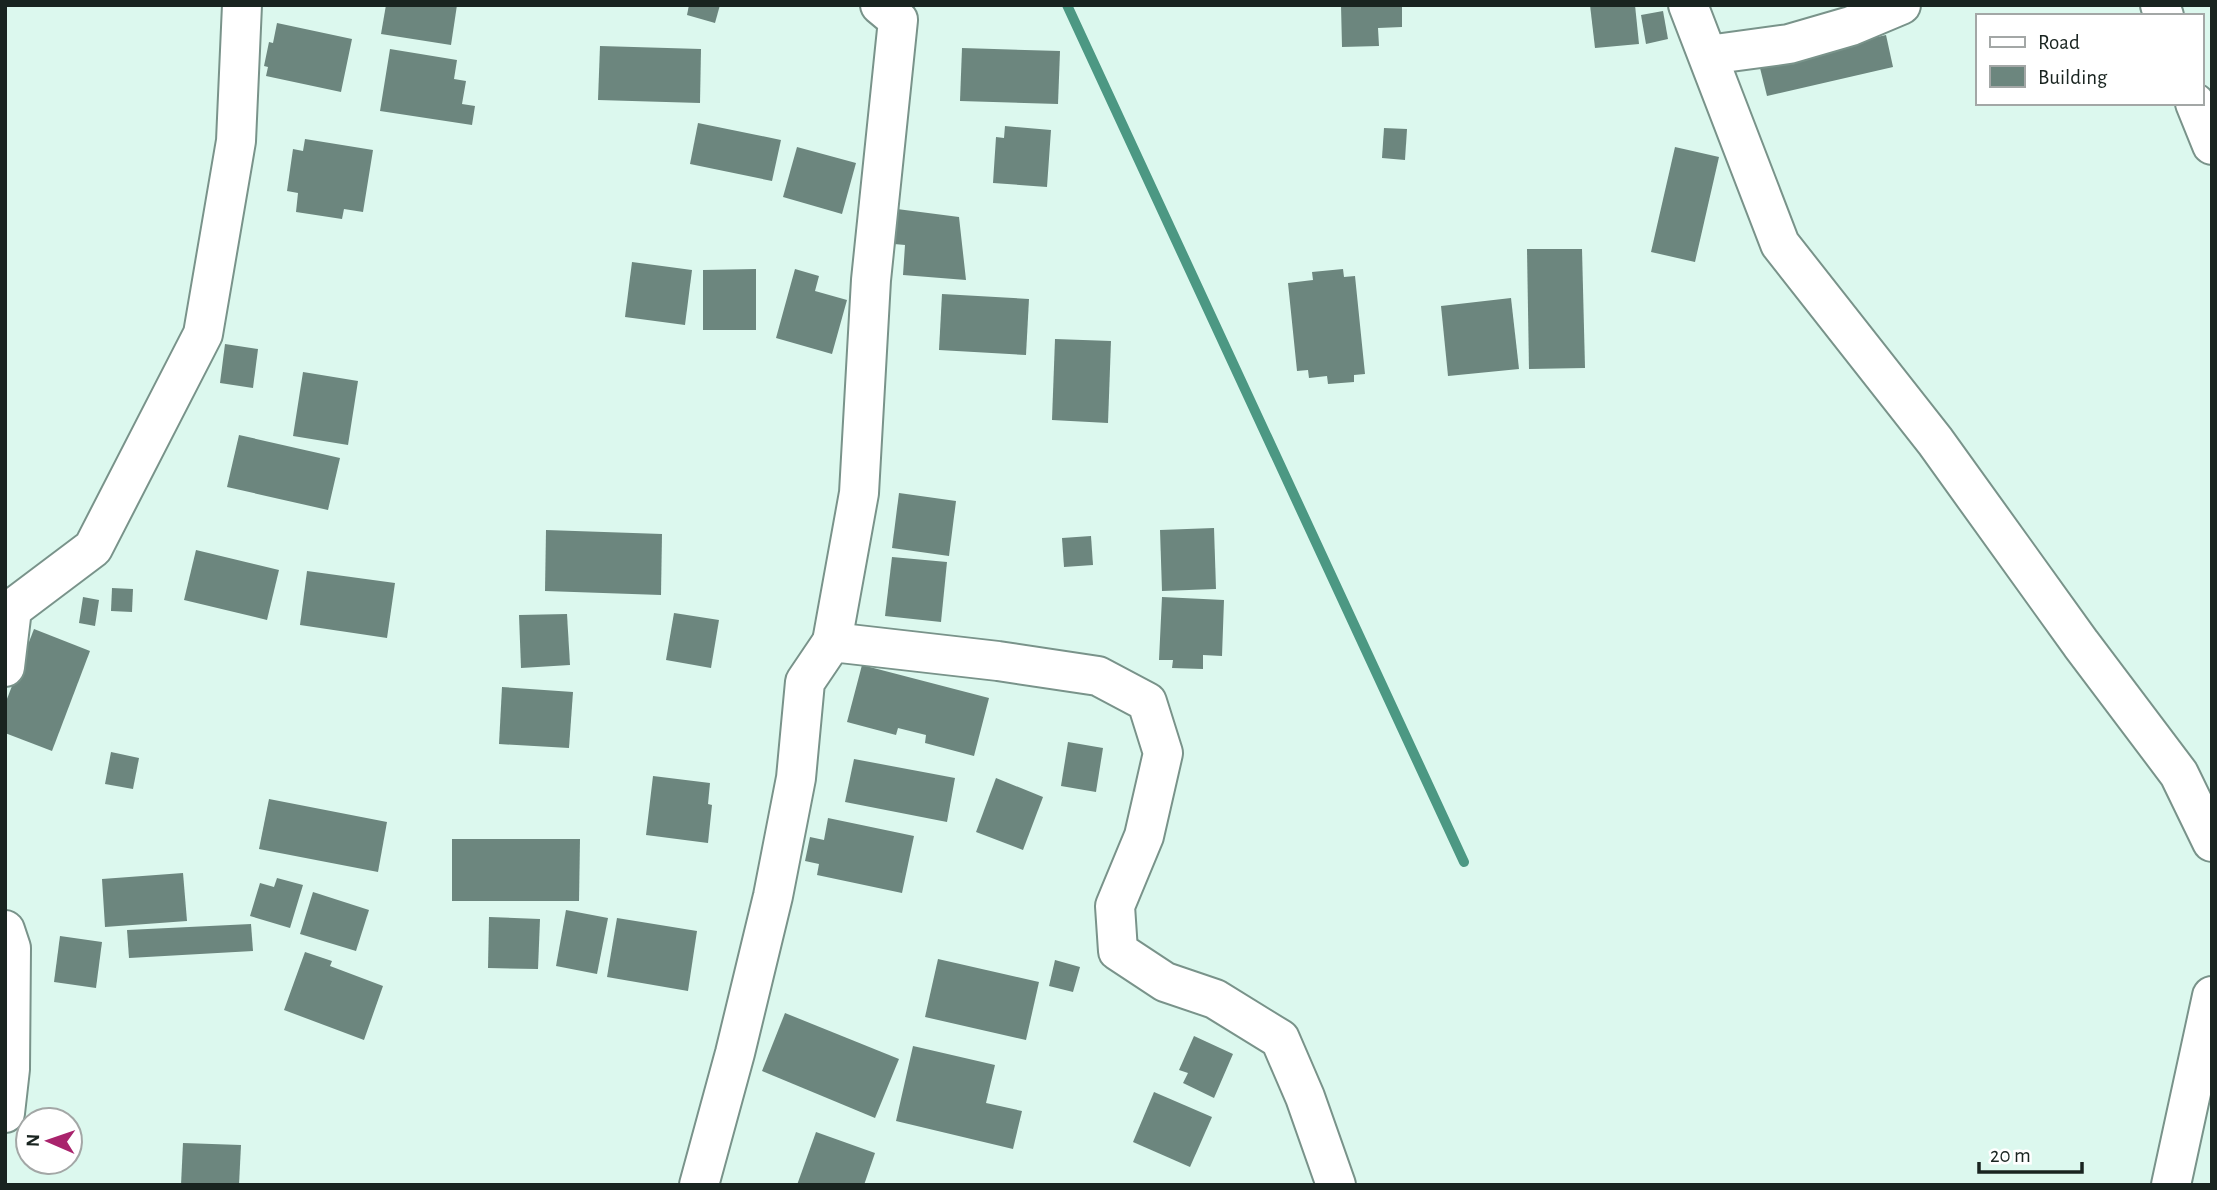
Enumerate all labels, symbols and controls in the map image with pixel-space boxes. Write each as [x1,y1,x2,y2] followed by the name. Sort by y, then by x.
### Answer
[1976,14,2203,105] legend
[2038,32,2080,53] text: Road
[2038,67,2108,88] text: Building
[14,1106,84,1176] north arrow
[1979,1130,2082,1174] scale bar
[24,1134,43,1147] text: N
[1990,1145,2031,1166] text: 20 m

